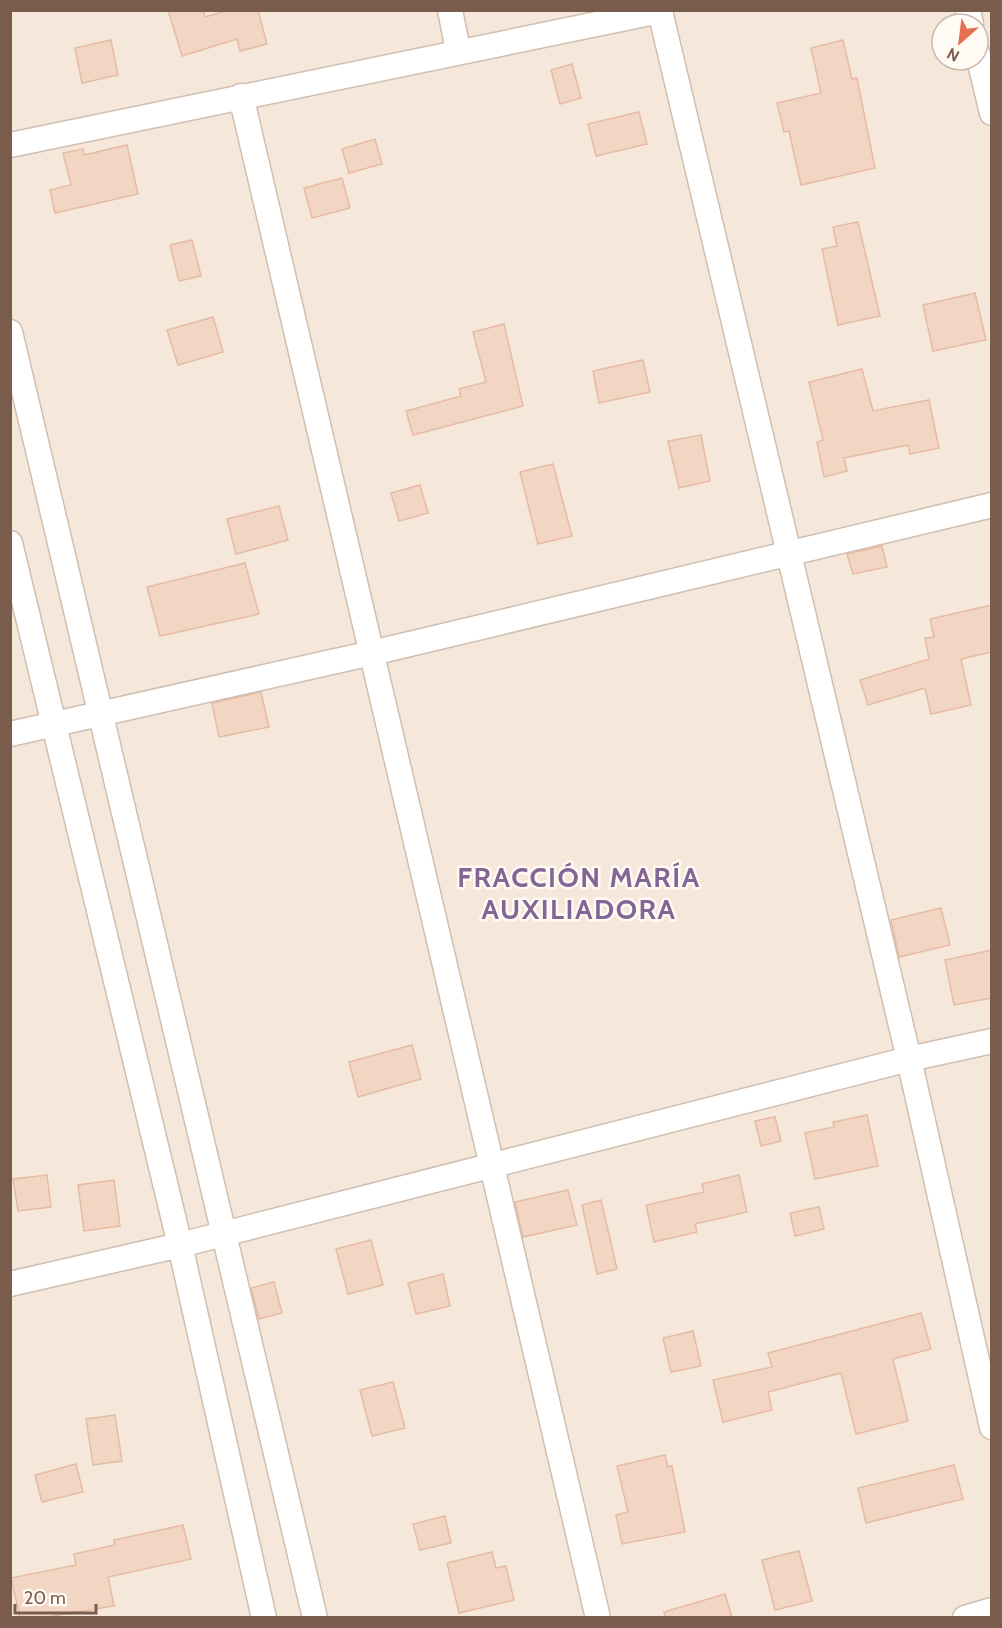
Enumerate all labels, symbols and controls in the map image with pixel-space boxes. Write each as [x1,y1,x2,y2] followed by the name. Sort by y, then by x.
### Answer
[930,12,990,72] north arrow
[944,44,963,66] text: N
[457,860,701,926] district label: FRACCIÓN MARÍA AUXILIADORA
[15,1577,96,1615] scale bar
[24,1587,66,1609] text: 20 m

